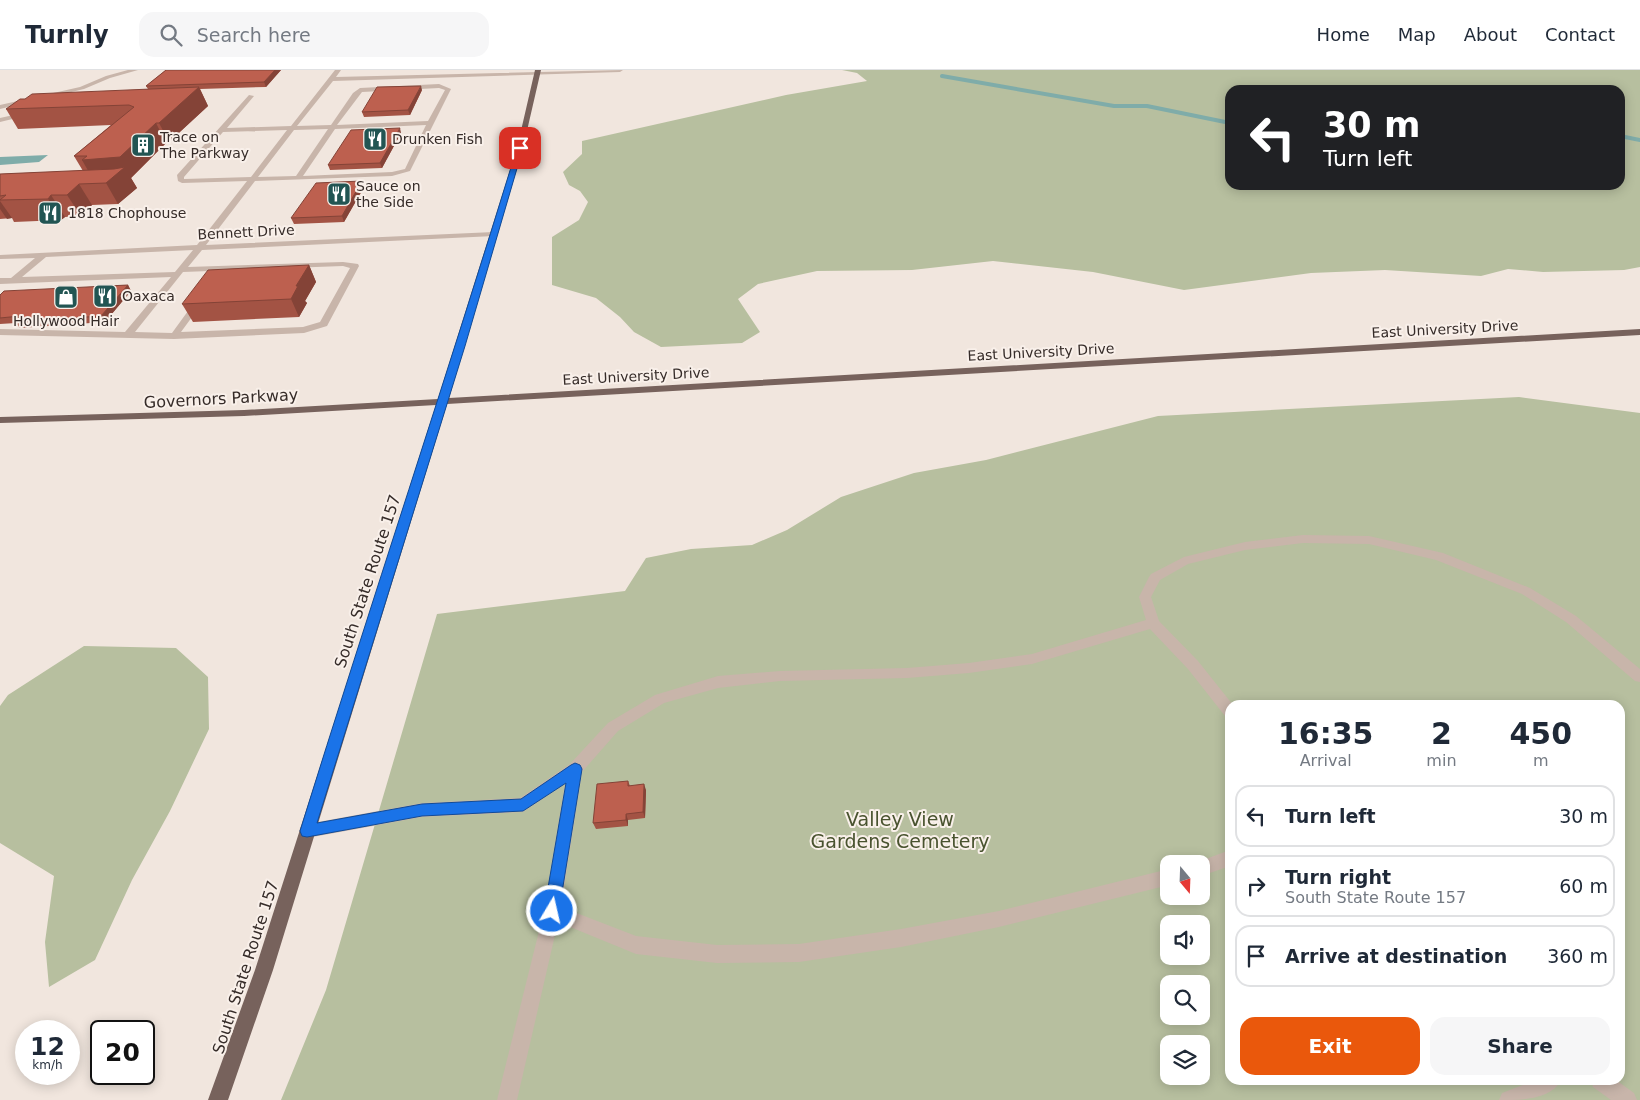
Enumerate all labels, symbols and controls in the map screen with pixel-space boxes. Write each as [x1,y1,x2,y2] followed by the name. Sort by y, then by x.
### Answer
[139,12,489,57] search box
[25,21,109,49] text: Turnly
[157,21,185,49] icon: search
[197,24,311,46] text: Search here
[1317,24,1370,45] text: Home
[1398,24,1436,45] text: Map
[1464,24,1517,45] text: About
[1545,24,1615,45] text: Contact
[1240,105,1305,170] icon: left
[1323,105,1420,145] text: 30 m
[362,126,388,152] restaurant icon: Drunken Fish
[499,127,541,169] pin
[159,129,249,161] place label: Trace on The Parkway
[392,131,483,147] place label: Drunken Fish
[130,132,156,158] building icon: Trace on The Parkway
[506,134,534,162] icon: arrive
[1323,146,1412,171] text: Turn left
[356,178,421,210] place label: Sauce on the Side
[326,181,352,207] restaurant icon: Sauce on the Side
[37,200,63,226] restaurant icon: 1818 Chophouse
[68,205,186,221] place label: 1818 Chophouse
[197,221,295,243] street label: Bennett Drive
[92,283,118,309] restaurant icon: Oaxaca
[53,284,79,310] shop icon: Hollywood Hair
[122,288,175,304] place label: Oaxaca
[13,313,119,329] place label: Hollywood Hair
[1371,317,1519,341] street label: East University Drive
[967,340,1115,364] street label: East University Drive
[562,364,710,388] street label: East University Drive
[143,385,299,412] street label: Governors Parkway
[330,492,404,670] street label: South State Route 157
[1278,716,1373,751] text: 16:35
[1431,716,1452,751] text: 2
[1509,716,1572,751] text: 450
[1300,751,1352,770] text: Arrival
[1426,751,1457,770] text: min
[1533,751,1549,770] text: m
[1242,802,1270,830] icon: left
[1285,805,1376,827] text: Turn left
[1559,805,1608,827] text: 30 m
[811,808,989,852] park label: Valley View Gardens Cemetery
[1160,855,1210,905] north arrow
[1160,855,1210,1085] map controls
[1285,866,1391,888] text: Turn right
[1242,872,1270,900] icon: right
[1559,875,1608,897] text: 60 m
[208,878,282,1056] street label: South State Route 157
[525,884,577,936] position arrow
[1285,888,1466,907] text: South State Route 157
[1160,915,1210,965] button: sound
[1242,942,1270,970] icon: arrive
[1285,945,1507,967] text: Arrive at destination
[1547,945,1608,967] text: 360 m
[1160,975,1210,1025] button: search
[1240,1017,1420,1075] button: Exit
[1430,1017,1610,1075] button: Share
[90,1020,155,1085] speed limit sign: 20
[30,1032,65,1061] text: 12
[1160,1035,1210,1085] button: layers
[32,1058,63,1072] text: km/h

